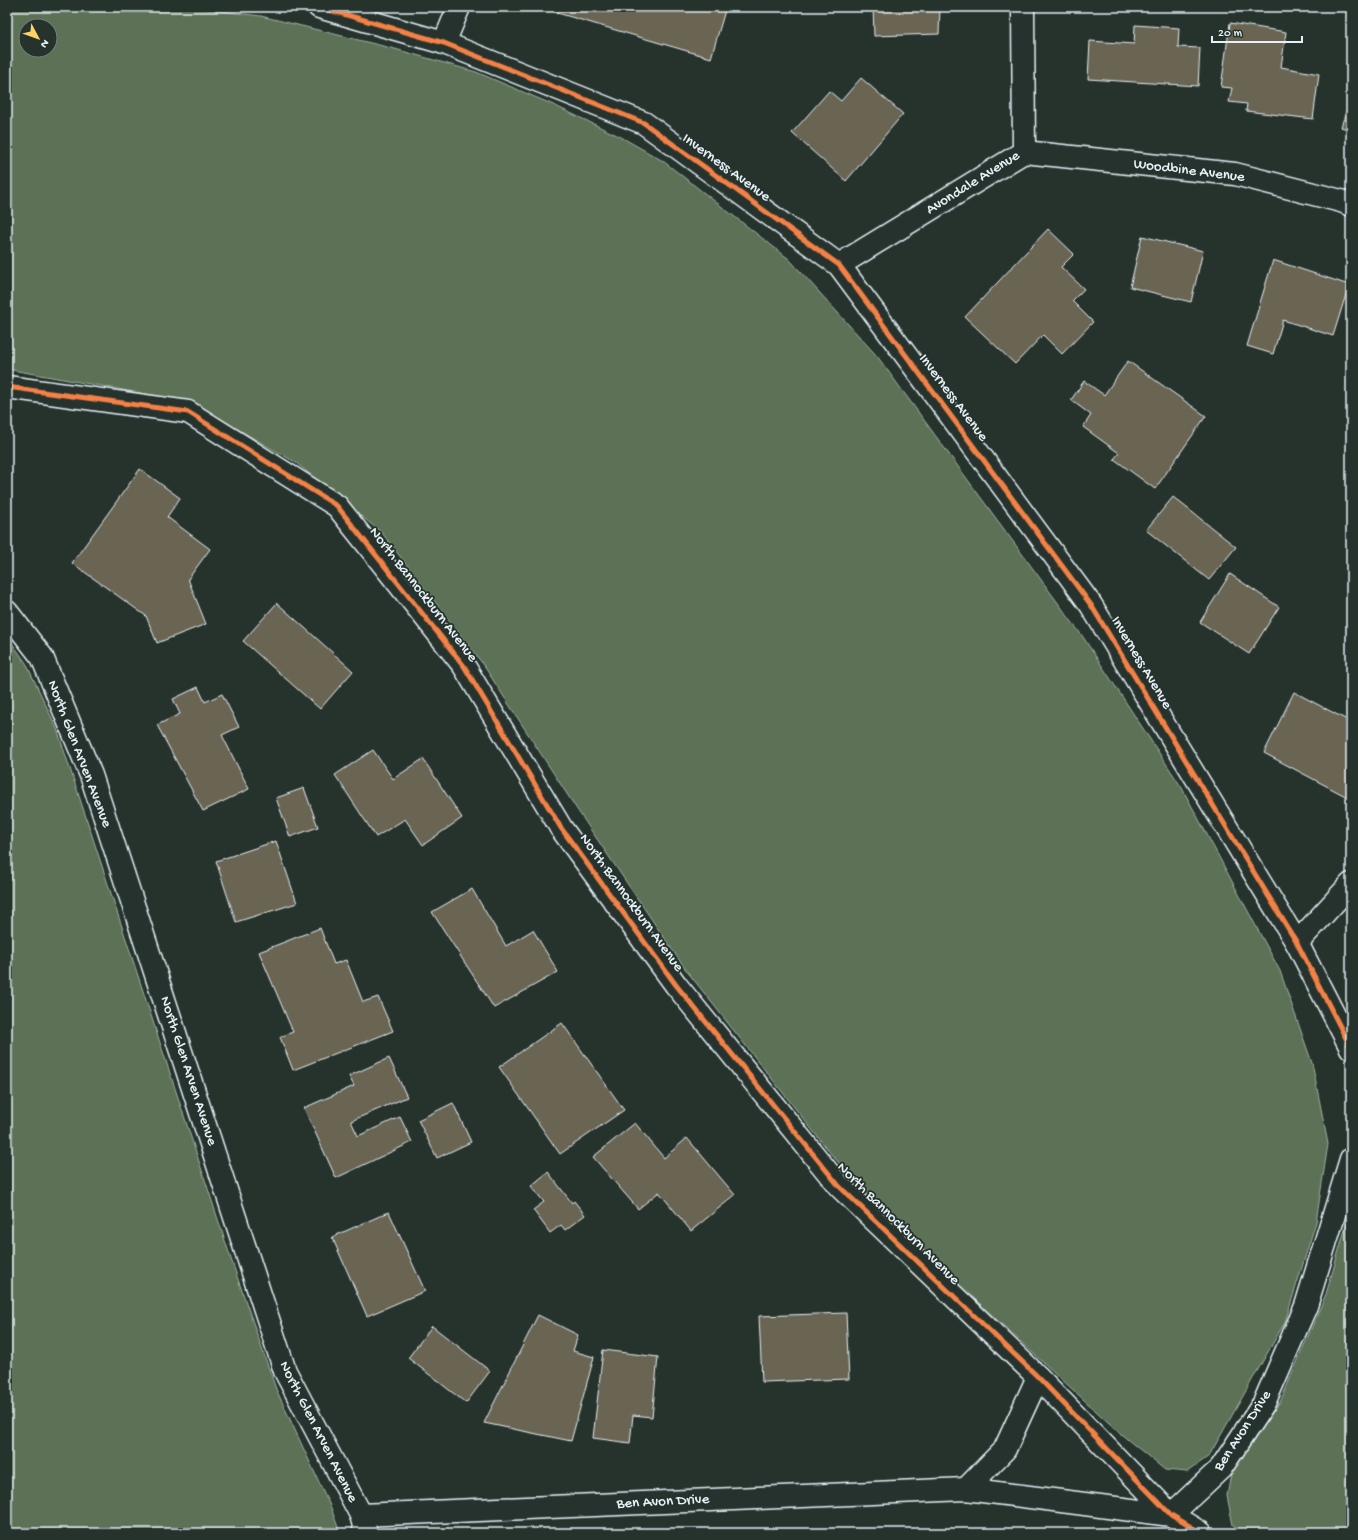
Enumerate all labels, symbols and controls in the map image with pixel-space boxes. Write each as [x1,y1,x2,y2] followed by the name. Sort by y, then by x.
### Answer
[18,18,58,58] north arrow
[1212,18,1302,44] scale bar
[1218,27,1243,41] text: 20 m
[37,37,51,50] text: N
[678,130,774,206] street label: Inverness Avenue
[923,147,1023,219] street label: Avondale Avenue
[1132,155,1246,187] street label: Woodbine Avenue
[914,351,992,446] street label: Inverness Avenue
[365,524,482,666] street label: North Bannockburn Avenue
[1106,613,1176,713] street label: Inverness Avenue
[43,678,115,830] street label: North Glen Arven Avenue
[575,830,687,976] street label: North Bannockburn Avenue
[155,994,221,1148] street label: North Glen Arven Avenue
[833,1159,963,1289] street label: North Bannockburn Avenue
[275,1358,362,1506] street label: North Glen Arven Avenue
[1210,1387,1276,1476] street label: Ben Avon Drive
[615,1491,710,1513] street label: Ben Avon Drive

